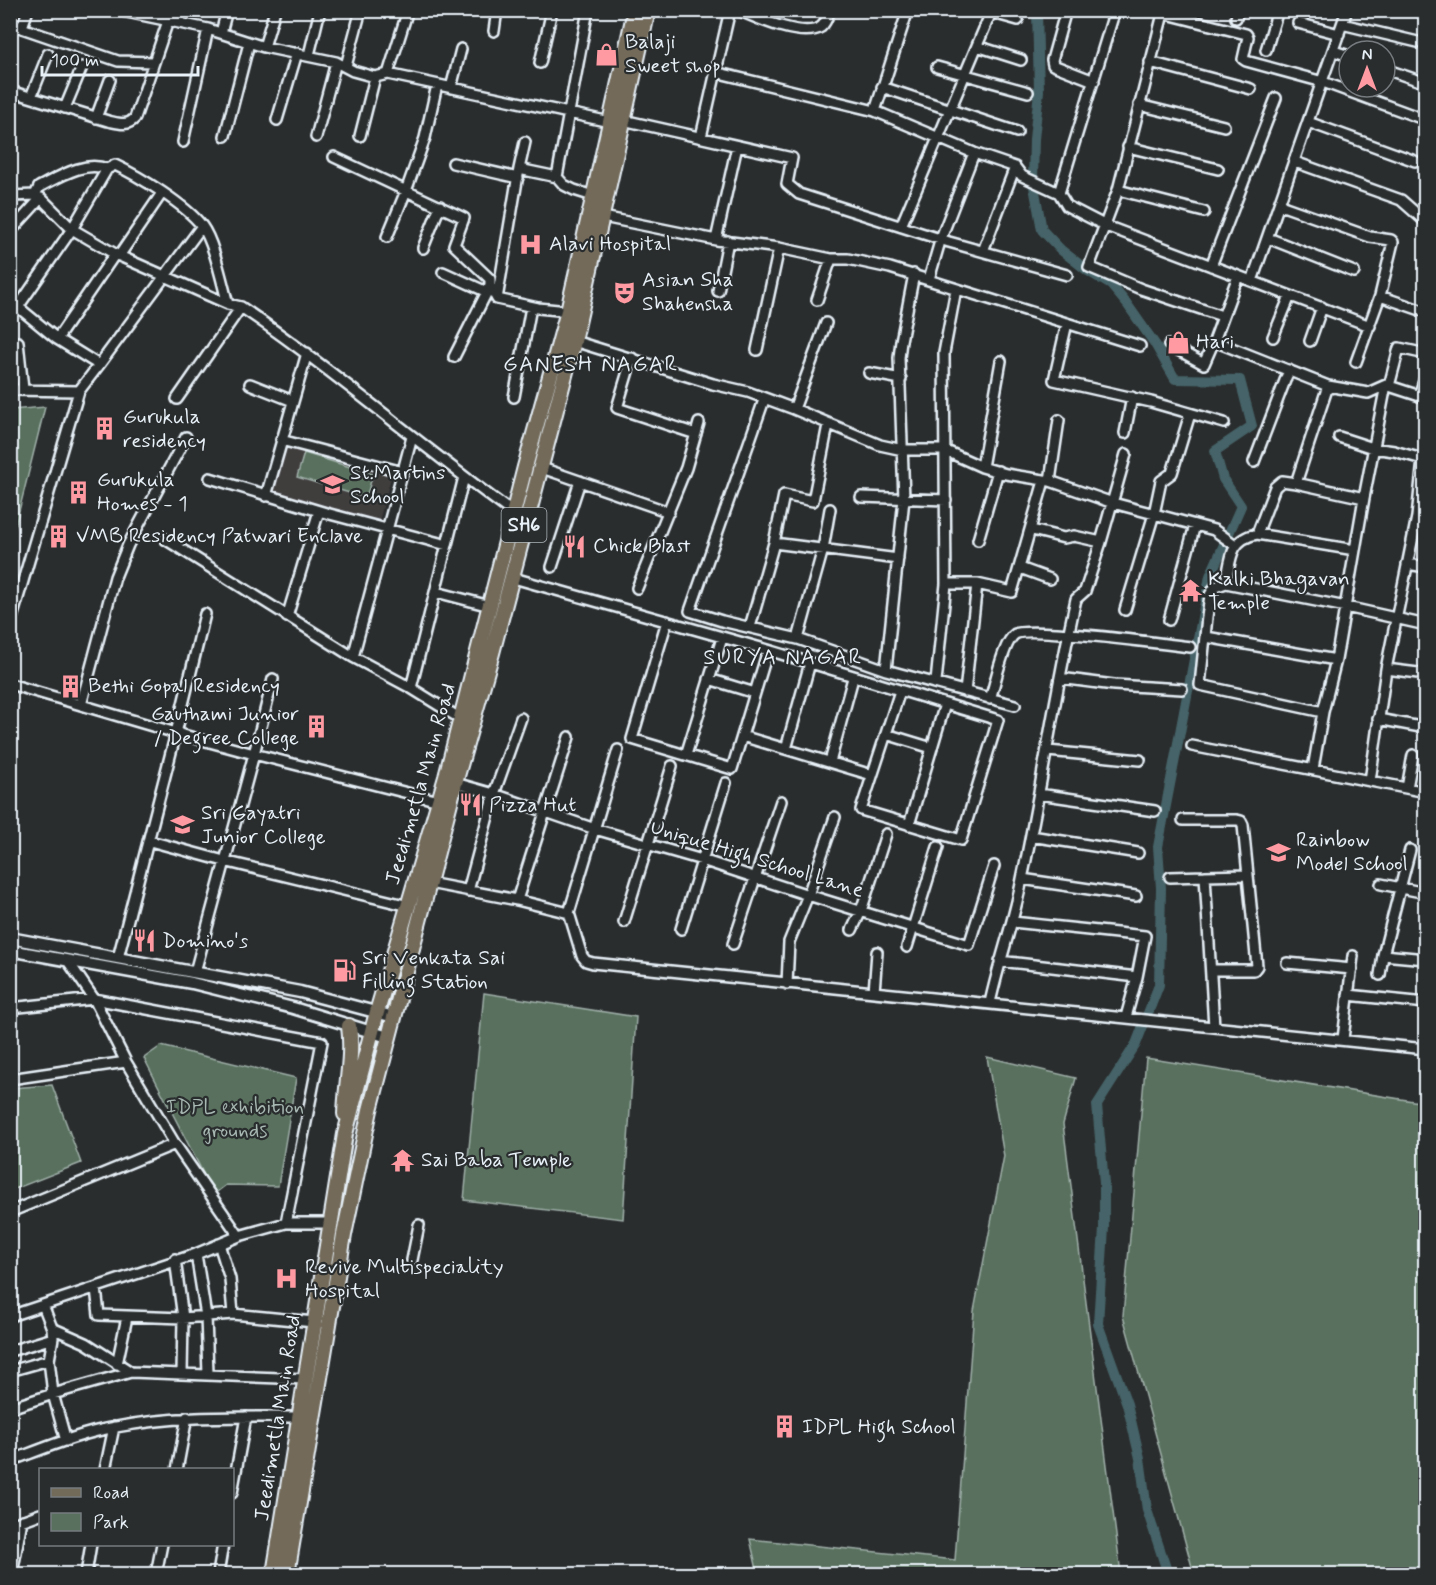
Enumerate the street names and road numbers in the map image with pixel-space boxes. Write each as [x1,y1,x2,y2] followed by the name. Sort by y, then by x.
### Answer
[502,508,546,542] road number: SH6
[379,680,463,888] street label: Jeedimetla Main Road
[646,813,867,907] street label: Unique High School Lane
[248,1313,308,1523] street label: Jeedimetla Main Road

